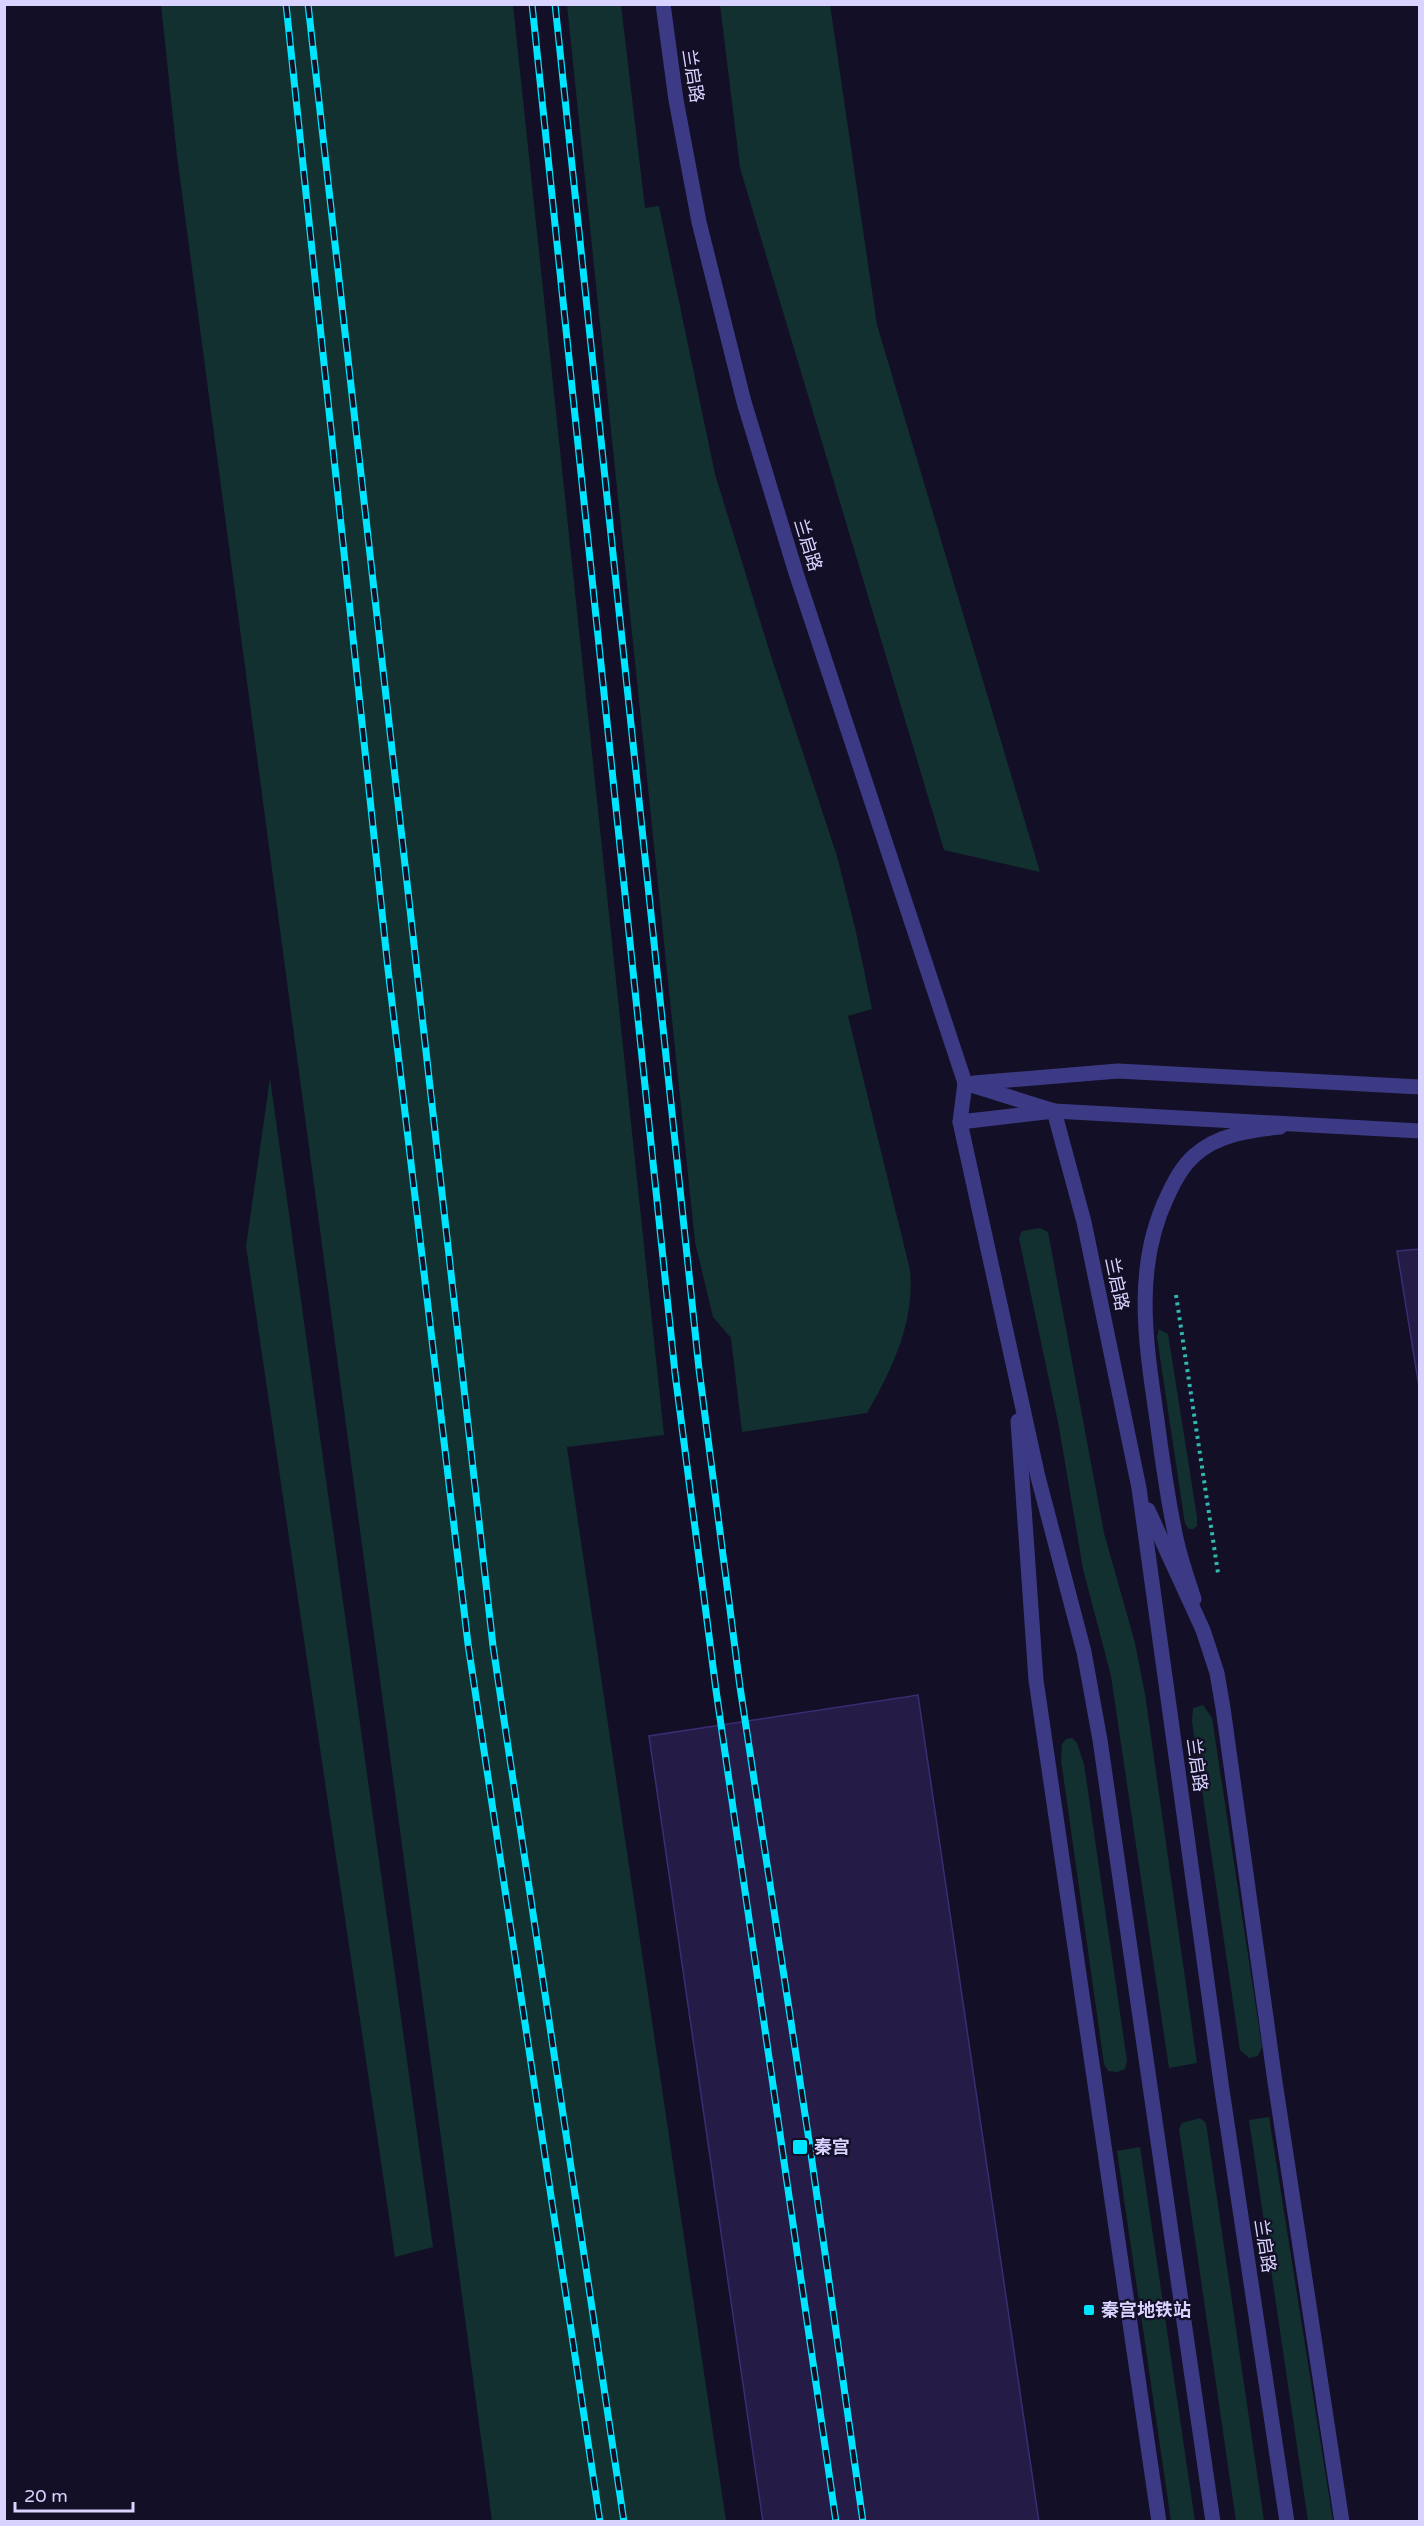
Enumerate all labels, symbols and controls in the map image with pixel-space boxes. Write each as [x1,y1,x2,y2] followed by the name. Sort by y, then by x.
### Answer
[678,48,708,104] street label: 兰启路
[790,516,826,574] street label: 兰启路
[1101,1255,1133,1313] street label: 兰启路
[1182,1737,1212,1793] street label: 兰启路
[814,2136,850,2158] place label: 秦宫
[791,2138,809,2156] marker: 秦宫
[1250,2218,1280,2274] street label: 兰启路
[1101,2299,1191,2321] place label: 秦宫地铁站
[1082,2303,1096,2317] marker: 秦宫地铁站
[15,2475,134,2513] scale bar
[24,2485,68,2507] text: 20 m

